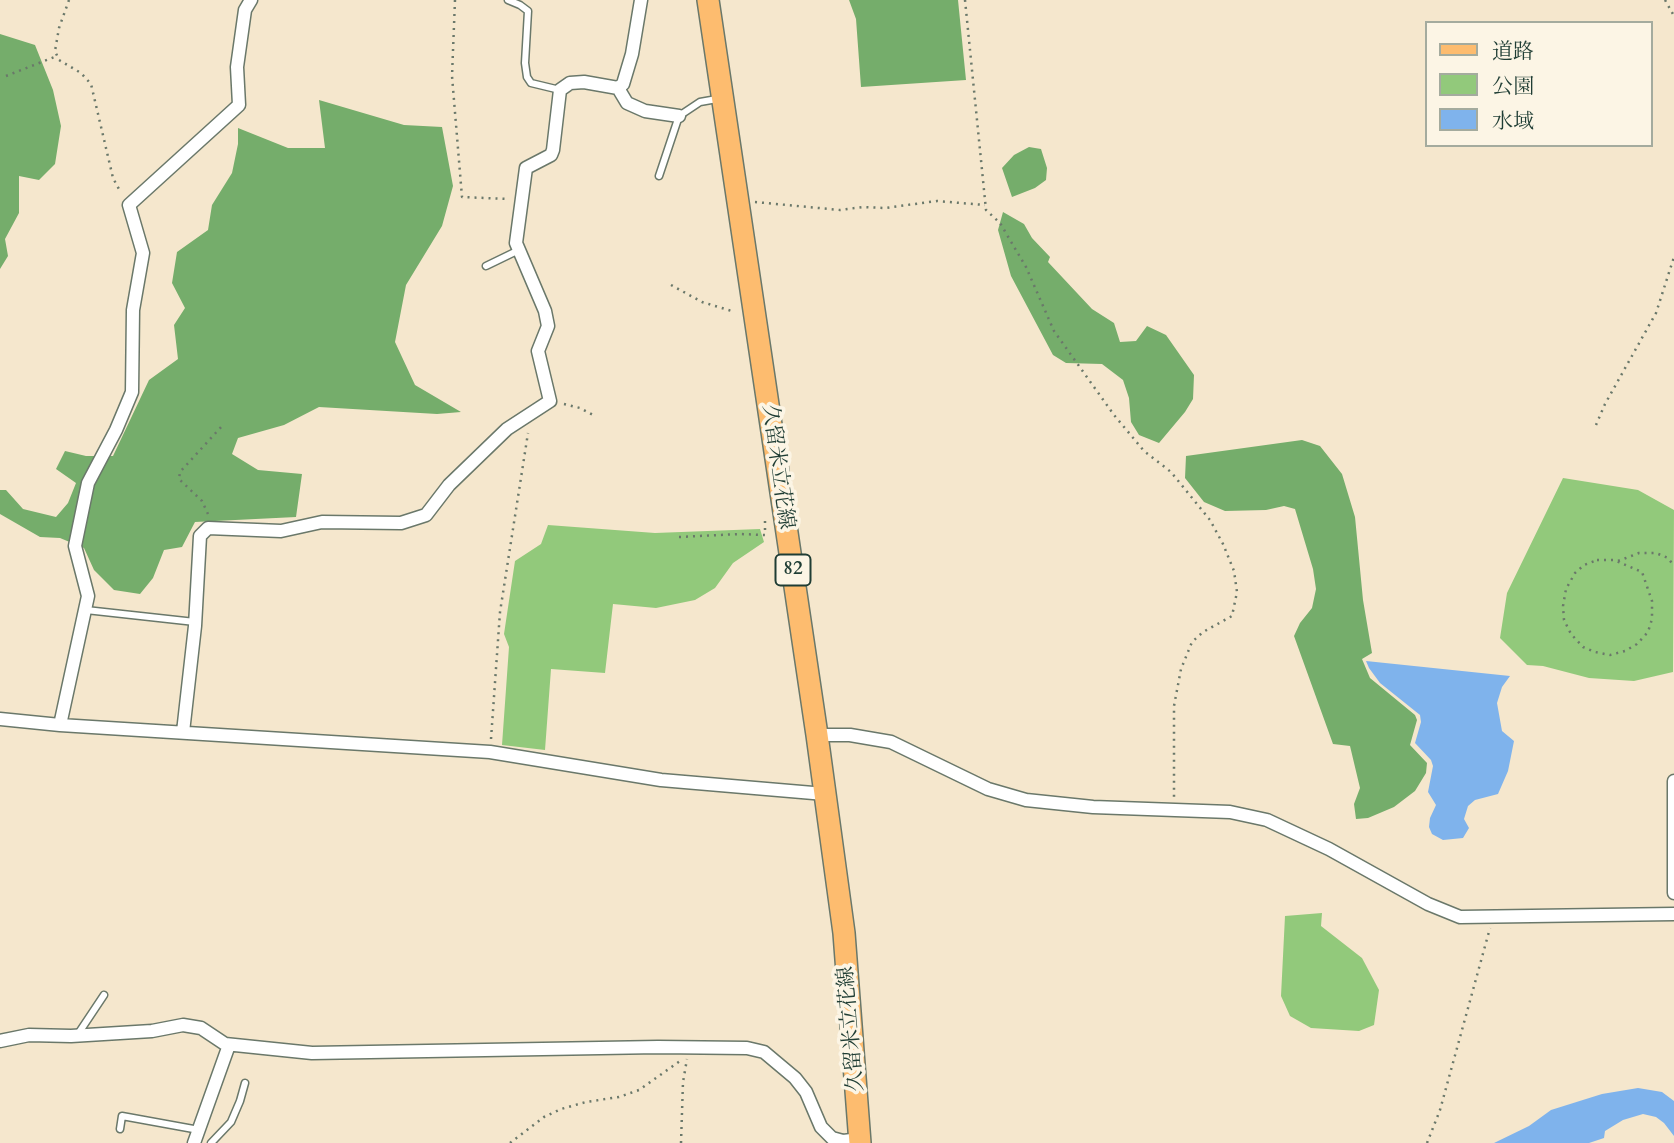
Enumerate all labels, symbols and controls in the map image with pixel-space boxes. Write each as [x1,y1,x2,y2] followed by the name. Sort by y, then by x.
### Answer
[1426,21,1653,147] legend
[1492,37,1534,66] text: 道路
[1492,72,1534,101] text: 公園
[1492,107,1534,136] text: 水域
[756,403,798,531] street label: 久留米立花線
[776,554,810,586] road number: 82
[834,965,870,1093] street label: 久留米立花線

